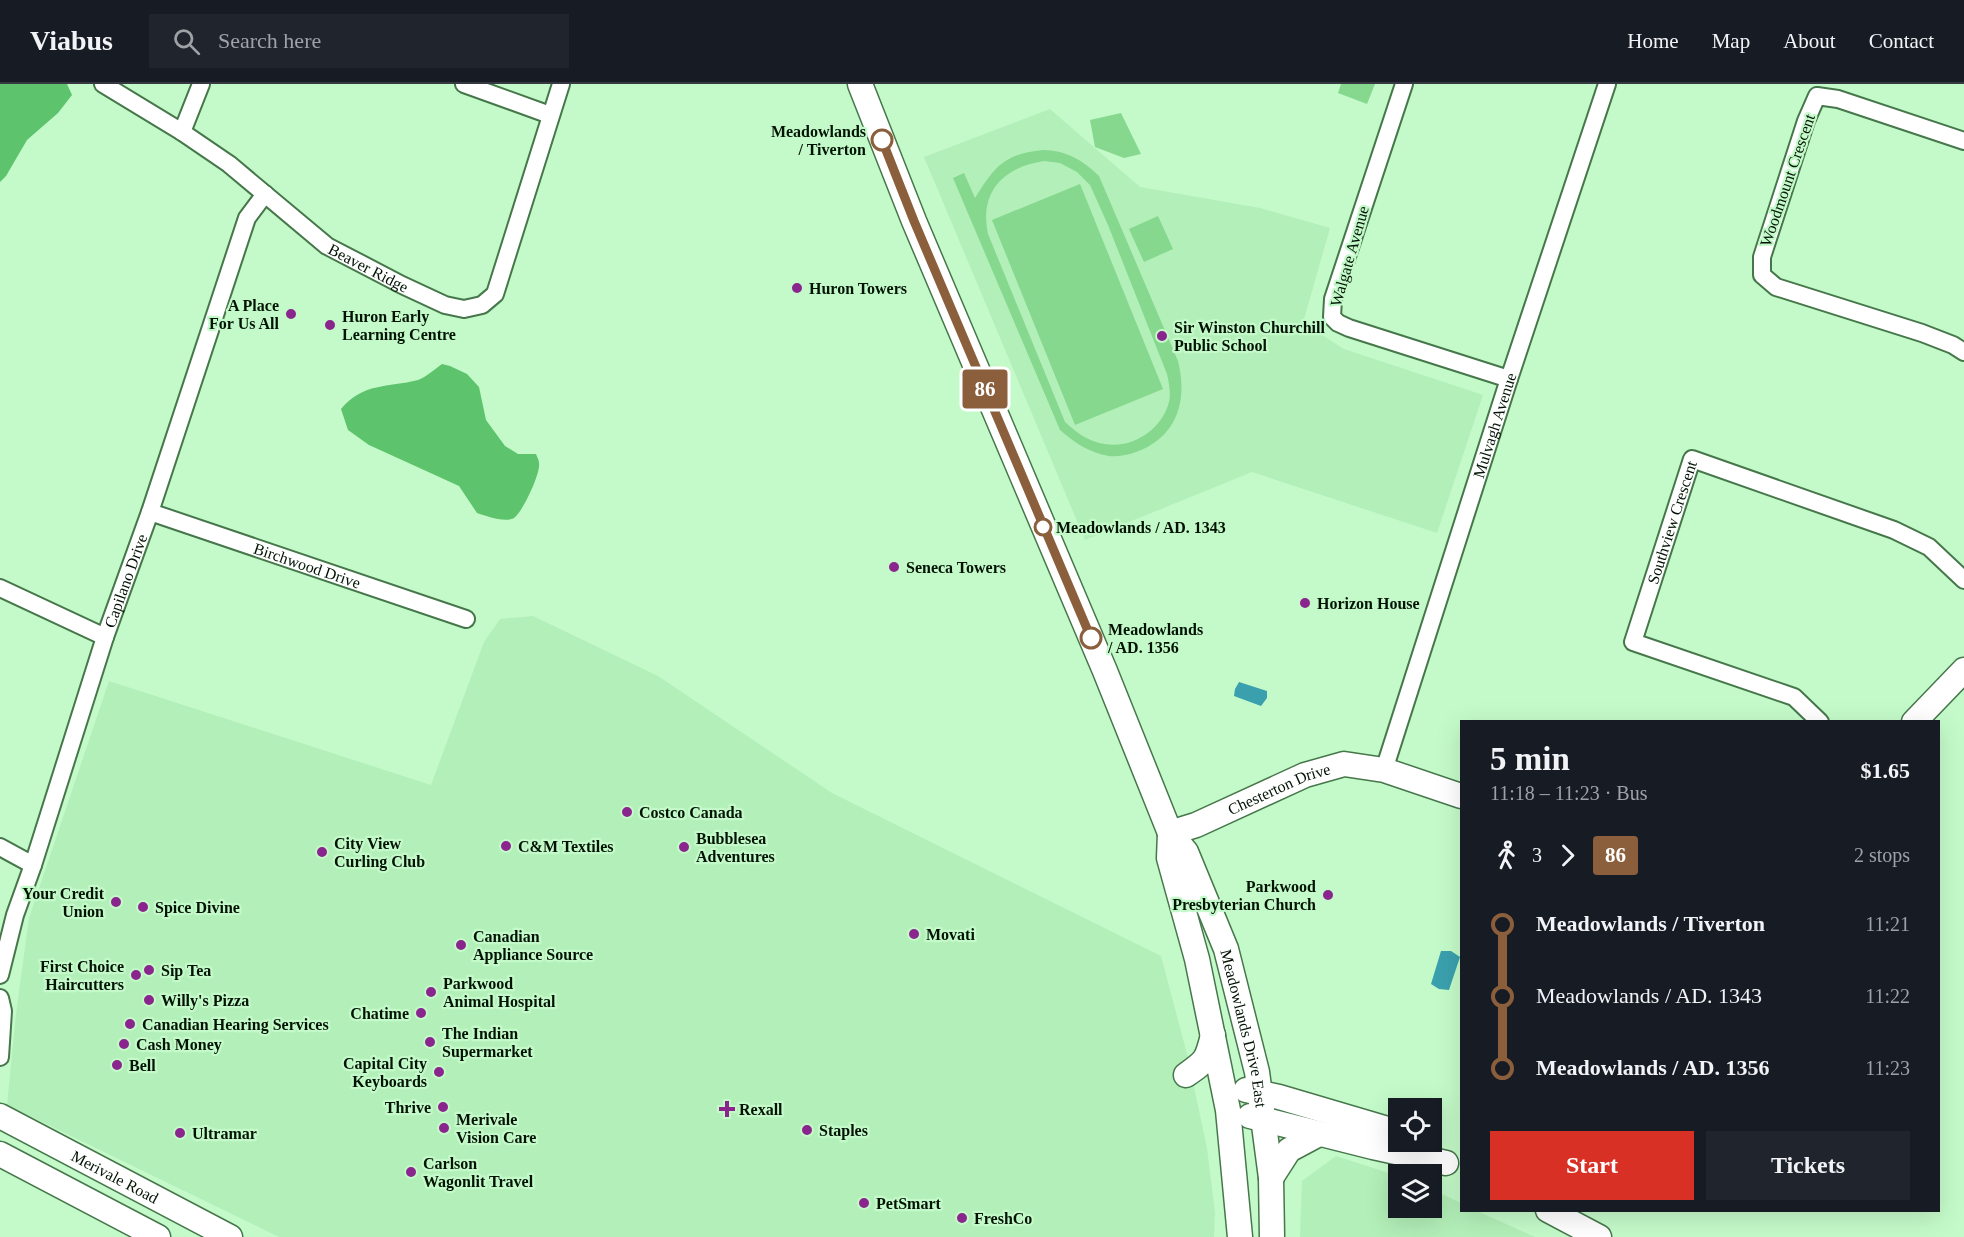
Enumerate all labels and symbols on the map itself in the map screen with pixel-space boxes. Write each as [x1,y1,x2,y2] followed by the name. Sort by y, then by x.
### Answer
[1757,111,1818,248] street label: Woodmount Crescent
[771,123,866,158] place label: Meadowlands / Tiverton
[871,129,893,151] marker: Meadowlands / Tiverton
[1327,204,1373,309] street label: Walgate Avenue
[326,240,411,296] street label: Beaver Ridge
[809,280,907,297] place label: Huron Towers
[790,281,804,295] marker: Huron Towers
[209,297,280,332] place label: A Place For Us All
[284,307,298,321] marker: A Place For Us All
[342,308,456,344] place label: Huron Early Learning Centre
[323,318,337,332] marker: Huron Early Learning Centre
[1174,319,1325,354] place label: Sir Winston Churchill Public School
[1155,329,1169,343] marker: Sir Winston Churchill Public School
[958,370,1012,408] line badge: 86
[1470,371,1520,480] street label: Mulvagh Avenue
[1644,458,1700,586] street label: Southview Crescent
[1034,518,1052,536] marker: Meadowlands / AD. 1343
[1056,519,1226,536] place label: Meadowlands / AD. 1343
[101,532,150,630] street label: Capilano Drive
[252,540,363,592] street label: Birchwood Drive
[906,559,1006,576] place label: Seneca Towers
[887,560,901,574] marker: Seneca Towers
[1317,595,1420,612] place label: Horizon House
[1298,596,1312,610] marker: Horizon House
[1107,621,1203,656] place label: Meadowlands / AD. 1356
[1080,627,1102,649] marker: Meadowlands / AD. 1356
[1225,760,1332,818] street label: Chesterton Drive
[639,804,743,821] place label: Costco Canada
[620,805,634,819] marker: Costco Canada
[696,830,775,865] place label: Bubblesea Adventures
[334,835,425,871] place label: City View Curling Club
[518,838,614,855] place label: C&M Textiles
[499,839,513,853] marker: C&M Textiles
[677,840,691,854] marker: Bubblesea Adventures
[315,845,329,859] marker: City View Curling Club
[1172,878,1316,914] place label: Parkwood Presbyterian Church
[22,885,105,920] place label: Your Credit Union
[1321,888,1335,902] marker: Parkwood Presbyterian Church
[109,895,123,909] marker: Your Credit Union
[155,899,240,917] place label: Spice Divine
[136,900,150,914] marker: Spice Divine
[926,926,975,943] place label: Movati
[907,927,921,941] marker: Movati
[473,928,593,964] place label: Canadian Appliance Source
[454,938,468,952] marker: Canadian Appliance Source
[1217,948,1270,1109] street label: Meadowlands Drive East
[40,958,124,993] place label: First Choice Haircutters
[161,962,211,980] place label: Sip Tea
[142,963,156,977] marker: Sip Tea
[129,968,143,982] marker: First Choice Haircutters
[443,975,556,1011] place label: Parkwood Animal Hospital
[424,985,438,999] marker: Parkwood Animal Hospital
[161,992,249,1010] place label: Willy's Pizza
[142,993,156,1007] marker: Willy's Pizza
[350,1005,409,1022] place label: Chatime
[414,1006,428,1020] marker: Chatime
[142,1016,329,1034] place label: Canadian Hearing Services
[123,1017,137,1031] marker: Canadian Hearing Services
[442,1025,533,1061] place label: The Indian Supermarket
[423,1035,437,1049] marker: The Indian Supermarket
[136,1036,222,1054] place label: Cash Money
[117,1037,131,1051] marker: Cash Money
[343,1055,427,1091] place label: Capital City Keyboards
[129,1057,156,1074] place label: Bell
[110,1058,124,1072] marker: Bell
[432,1065,446,1079] marker: Capital City Keyboards
[385,1099,431,1116] place label: Thrive
[436,1100,450,1114] marker: Thrive
[739,1101,783,1118] place label: Rexall
[720,1102,734,1116] marker: Rexall
[456,1111,536,1146] place label: Merivale Vision Care
[437,1121,451,1135] marker: Merivale Vision Care
[819,1122,868,1140] place label: Staples
[800,1123,814,1137] marker: Staples
[192,1125,257,1142] place label: Ultramar
[173,1126,187,1140] marker: Ultramar
[69,1147,161,1207] street label: Merivale Road
[423,1155,534,1191] place label: Carlson Wagonlit Travel
[404,1165,418,1179] marker: Carlson Wagonlit Travel
[876,1195,942,1212] place label: PetSmart
[857,1196,871,1210] marker: PetSmart
[974,1210,1032,1227] place label: FreshCo
[955,1211,969,1225] marker: FreshCo

